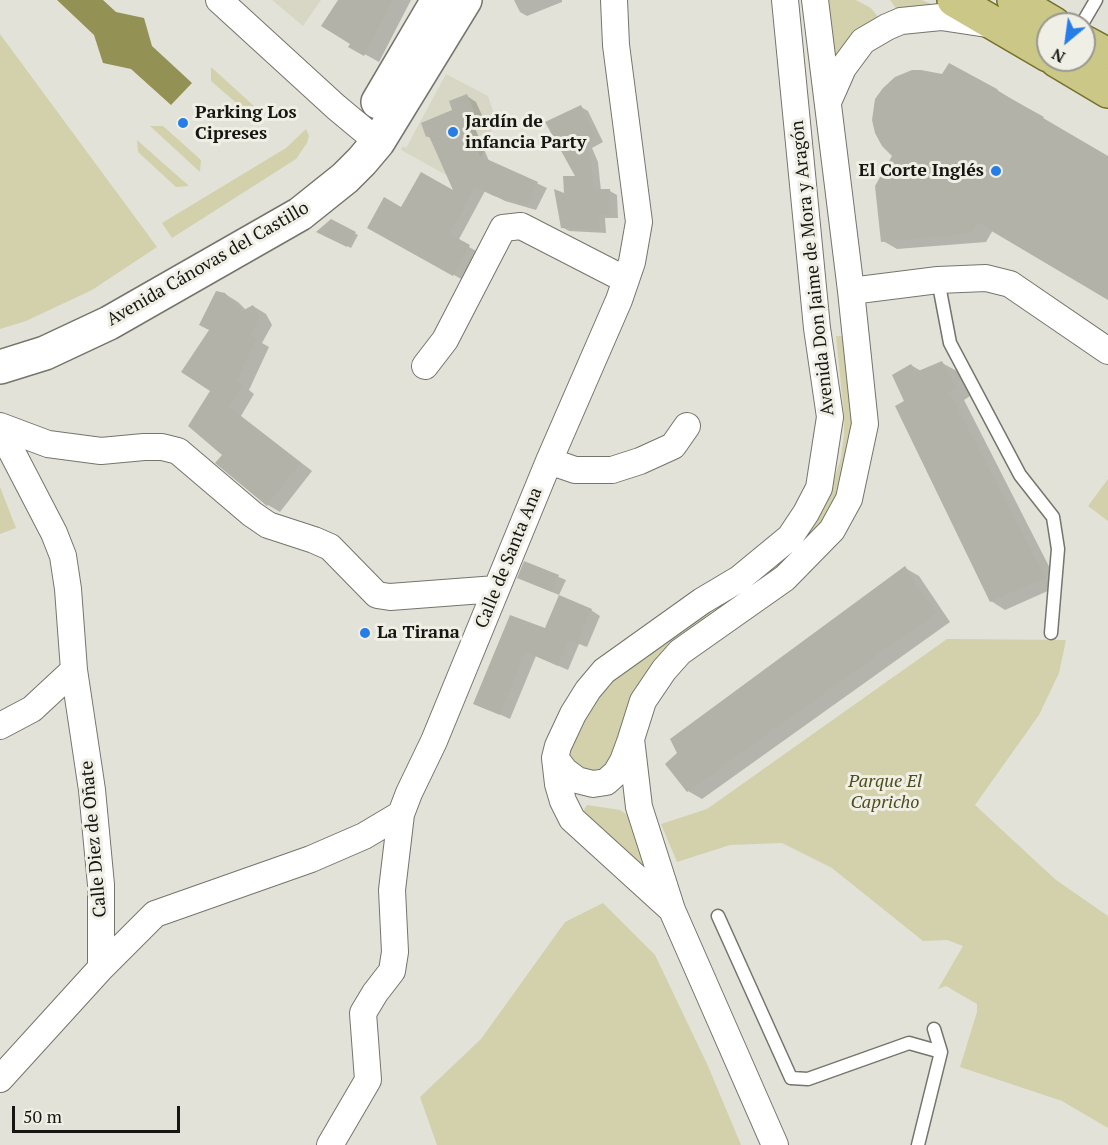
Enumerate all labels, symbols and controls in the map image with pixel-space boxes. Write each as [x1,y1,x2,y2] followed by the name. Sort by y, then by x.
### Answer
[1036,12,1096,72] north arrow
[1048,43,1069,69] text: N
[195,102,297,144] place label: Parking Los Cipreses
[465,111,586,154] place label: Jardín de infancia Party
[176,116,190,130] marker: Parking Los Cipreses
[787,119,839,417] street label: Avenida Don Jaime de Mora y Aragón
[446,125,460,139] marker: Jardín de infancia Party
[859,160,984,182] place label: El Corte Inglés
[989,164,1003,178] marker: El Corte Inglés
[103,197,313,331] street label: Avenida Cánovas del Castillo
[471,484,547,632] street label: Calle de Santa Ana
[377,622,460,644] place label: La Tirana
[358,626,372,640] marker: La Tirana
[76,760,112,918] street label: Calle Diez de Oñate
[848,771,922,814] park label: Parque El Capricho
[15,1094,183,1132] scale bar
[23,1104,62,1128] text: 50 m

